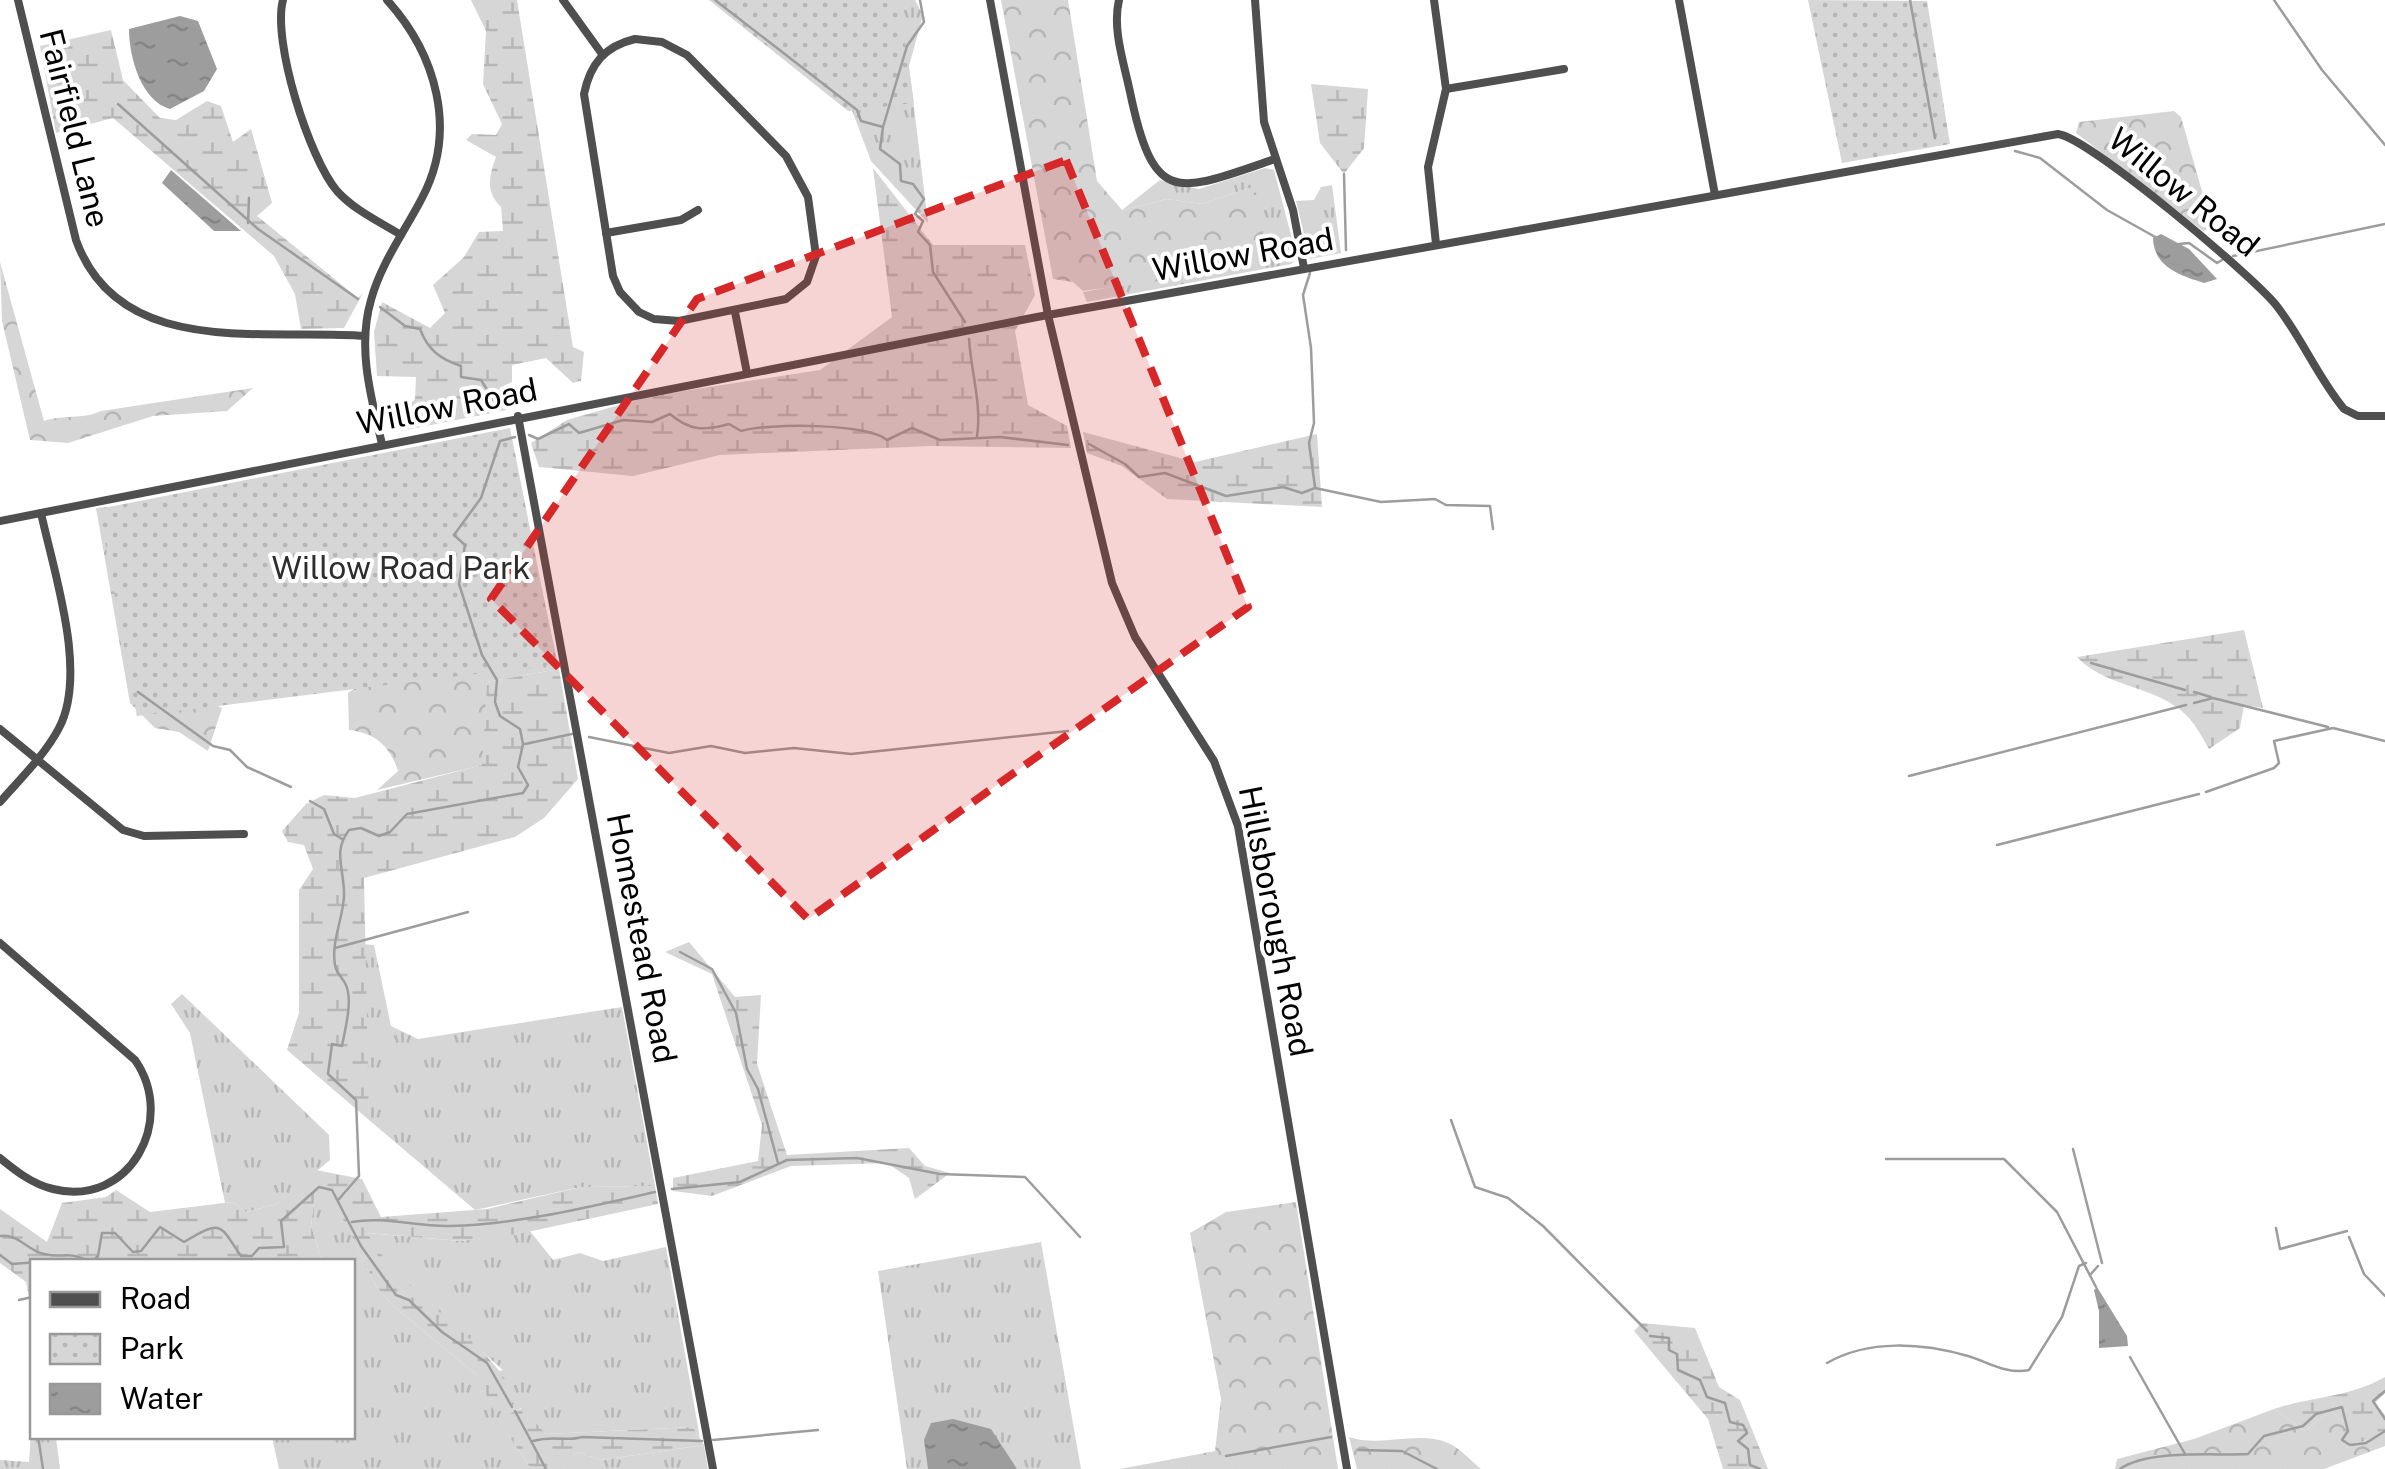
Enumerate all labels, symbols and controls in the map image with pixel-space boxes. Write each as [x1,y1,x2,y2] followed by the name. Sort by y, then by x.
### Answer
[32,25,118,231] street label: Fairfield Lane
[2101,120,2267,264] street label: Willow Road
[1150,220,1336,288] street label: Willow Road
[354,370,540,442] street label: Willow Road
[271,549,531,586] park label: Willow Road Park
[1232,782,1320,1060] street label: Hillsborough Road
[600,810,684,1066] street label: Homestead Road
[30,1259,355,1439] legend
[120,1280,191,1316] text: Road
[120,1330,184,1366] text: Park
[120,1380,203,1416] text: Water

